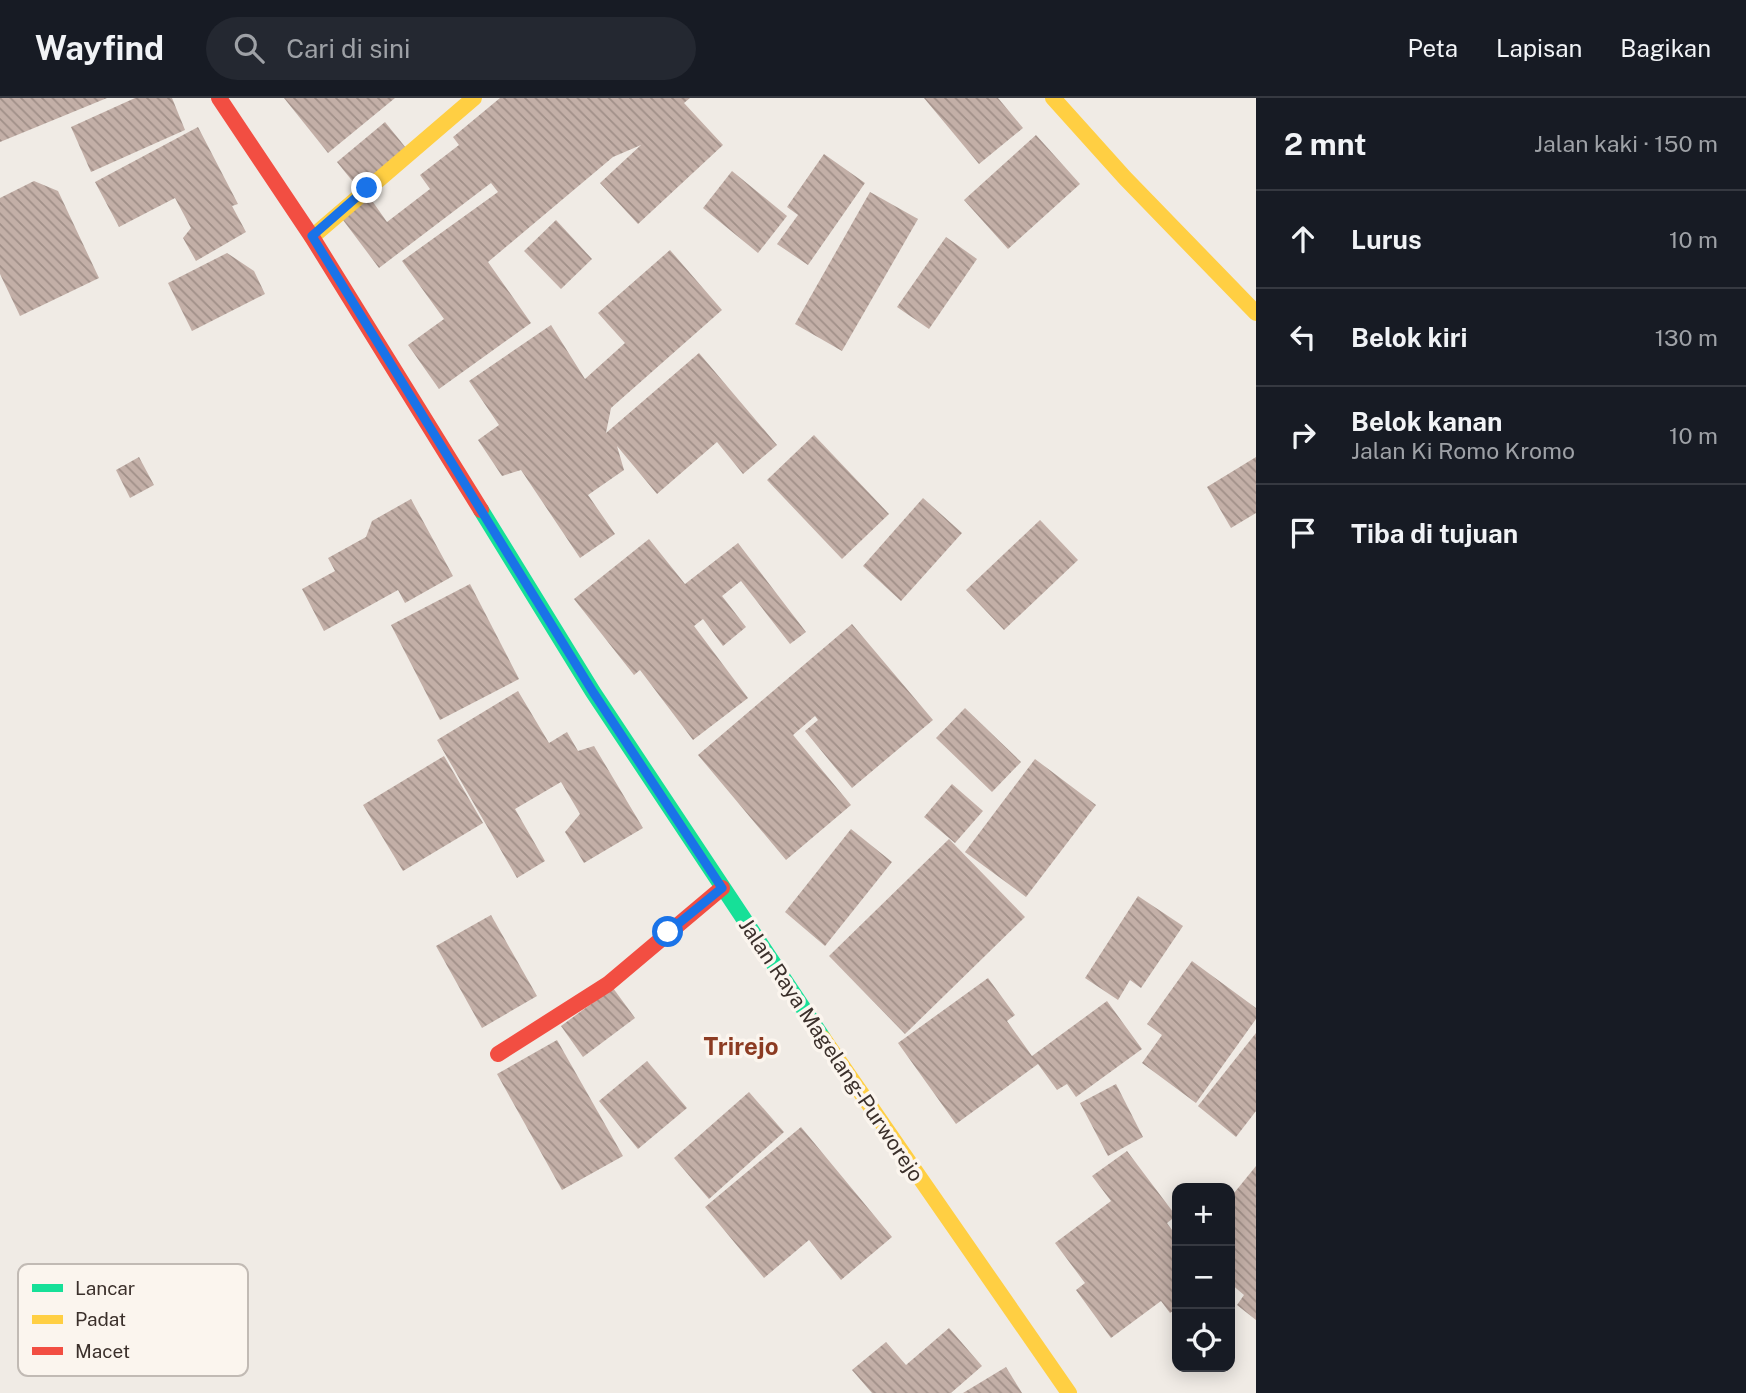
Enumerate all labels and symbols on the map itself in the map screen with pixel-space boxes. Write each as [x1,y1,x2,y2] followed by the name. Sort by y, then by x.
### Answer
[351,172,382,203] route end
[734,913,929,1186] street label: Jalan Raya Magelang-Purworejo
[652,916,683,947] route start
[703,1032,779,1060] district label: Trirejo
[18,1264,248,1376] legend
[75,1277,135,1299] text: Lancar
[75,1308,126,1330] text: Padat
[75,1340,130,1362] text: Macet

